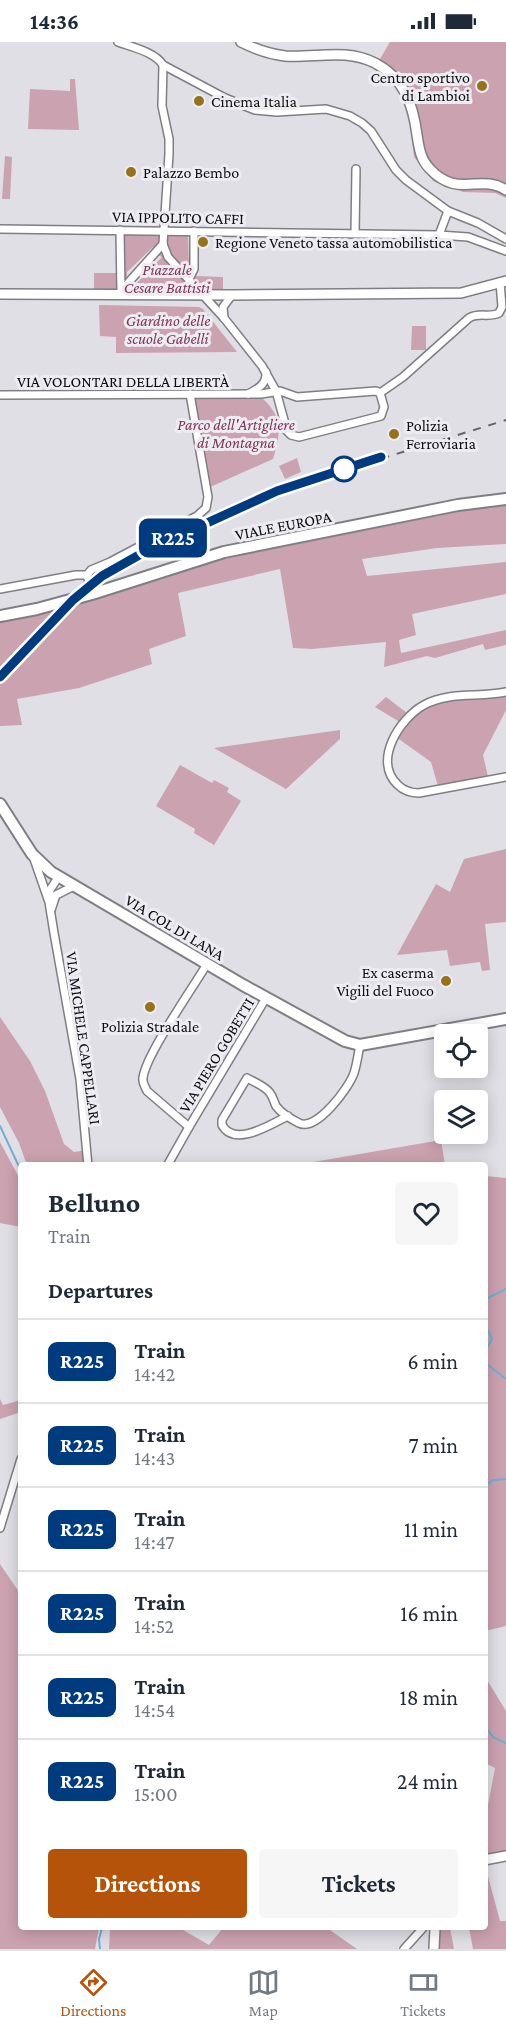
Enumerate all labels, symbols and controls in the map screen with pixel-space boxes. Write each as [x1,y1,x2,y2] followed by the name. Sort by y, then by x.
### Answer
[30,9,79,34] text: 14:36
[370,69,470,104] place label: Centro sportivo di Lambioi
[475,79,489,93] marker: Centro sportivo di Lambioi
[211,93,297,110] place label: Cinema Italia
[192,94,206,108] marker: Cinema Italia
[143,164,239,181] place label: Palazzo Bembo
[124,165,138,179] marker: Palazzo Bembo
[112,208,244,227] street label: VIA IPPOLITO CAFFI
[215,234,453,252] place label: Regione Veneto tassa automobilistica
[196,235,210,249] marker: Regione Veneto tassa automobilistica
[124,261,211,296] park label: Piazzale Cesare Battisti
[126,312,210,347] park label: Giardino delle scuole Gabelli
[17,373,230,390] street label: VIA VOLONTARI DELLA LIBERTÀ
[177,416,295,452] park label: Parco dell'Artigliere di Montagna
[406,417,476,452] place label: Polizia Ferroviaria
[387,427,401,441] marker: Polizia Ferroviaria
[331,456,357,482] unlabelled marker
[233,508,334,543] street label: VIALE EUROPA
[131,518,215,558] line badge: R225
[151,526,195,550] text: R225
[122,891,228,964] street label: VIA COL DI LANA
[63,951,104,1126] street label: VIA MICHELE CAPPELLARI
[336,964,435,1000] place label: Ex caserma Vigili del Fuoco
[439,974,453,988] marker: Ex caserma Vigili del Fuoco
[176,995,257,1116] street label: VIA PIERO GOBETTI
[143,1000,157,1014] marker: Polizia Stradale
[101,1018,199,1035] place label: Polizia Stradale
[434,1024,488,1144] map controls
[434,1024,488,1078] button: locate
[434,1090,488,1144] button: layers
[395,1182,458,1245] button: heart
[48,1187,140,1218] text: Belluno
[48,1225,91,1247] text: Train
[48,1278,153,1303] text: Departures
[134,1338,185,1363] text: Train
[60,1349,104,1373] text: R225
[407,1349,458,1374] text: 6 min
[134,1363,175,1385] text: 14:42
[134,1422,185,1447] text: Train
[60,1433,104,1457] text: R225
[408,1433,458,1458] text: 7 min
[134,1447,175,1469] text: 14:43
[134,1506,185,1531] text: Train
[60,1517,104,1541] text: R225
[404,1517,458,1542] text: 11 min
[134,1531,175,1553] text: 14:47
[134,1590,185,1615] text: Train
[60,1601,104,1625] text: R225
[400,1601,458,1626] text: 16 min
[134,1615,174,1637] text: 14:52
[134,1674,185,1699] text: Train
[60,1685,104,1709] text: R225
[399,1685,458,1710] text: 18 min
[134,1699,175,1721] text: 14:54
[134,1758,185,1783] text: Train
[60,1769,104,1793] text: R225
[397,1769,458,1794] text: 24 min
[134,1783,177,1805] text: 15:00
[48,1849,247,1918] button: Directions
[259,1849,458,1918] button: Tickets
[60,1966,126,2019] tab: Directions
[247,1966,280,2019] tab: Map
[400,1966,446,2019] tab: Tickets

